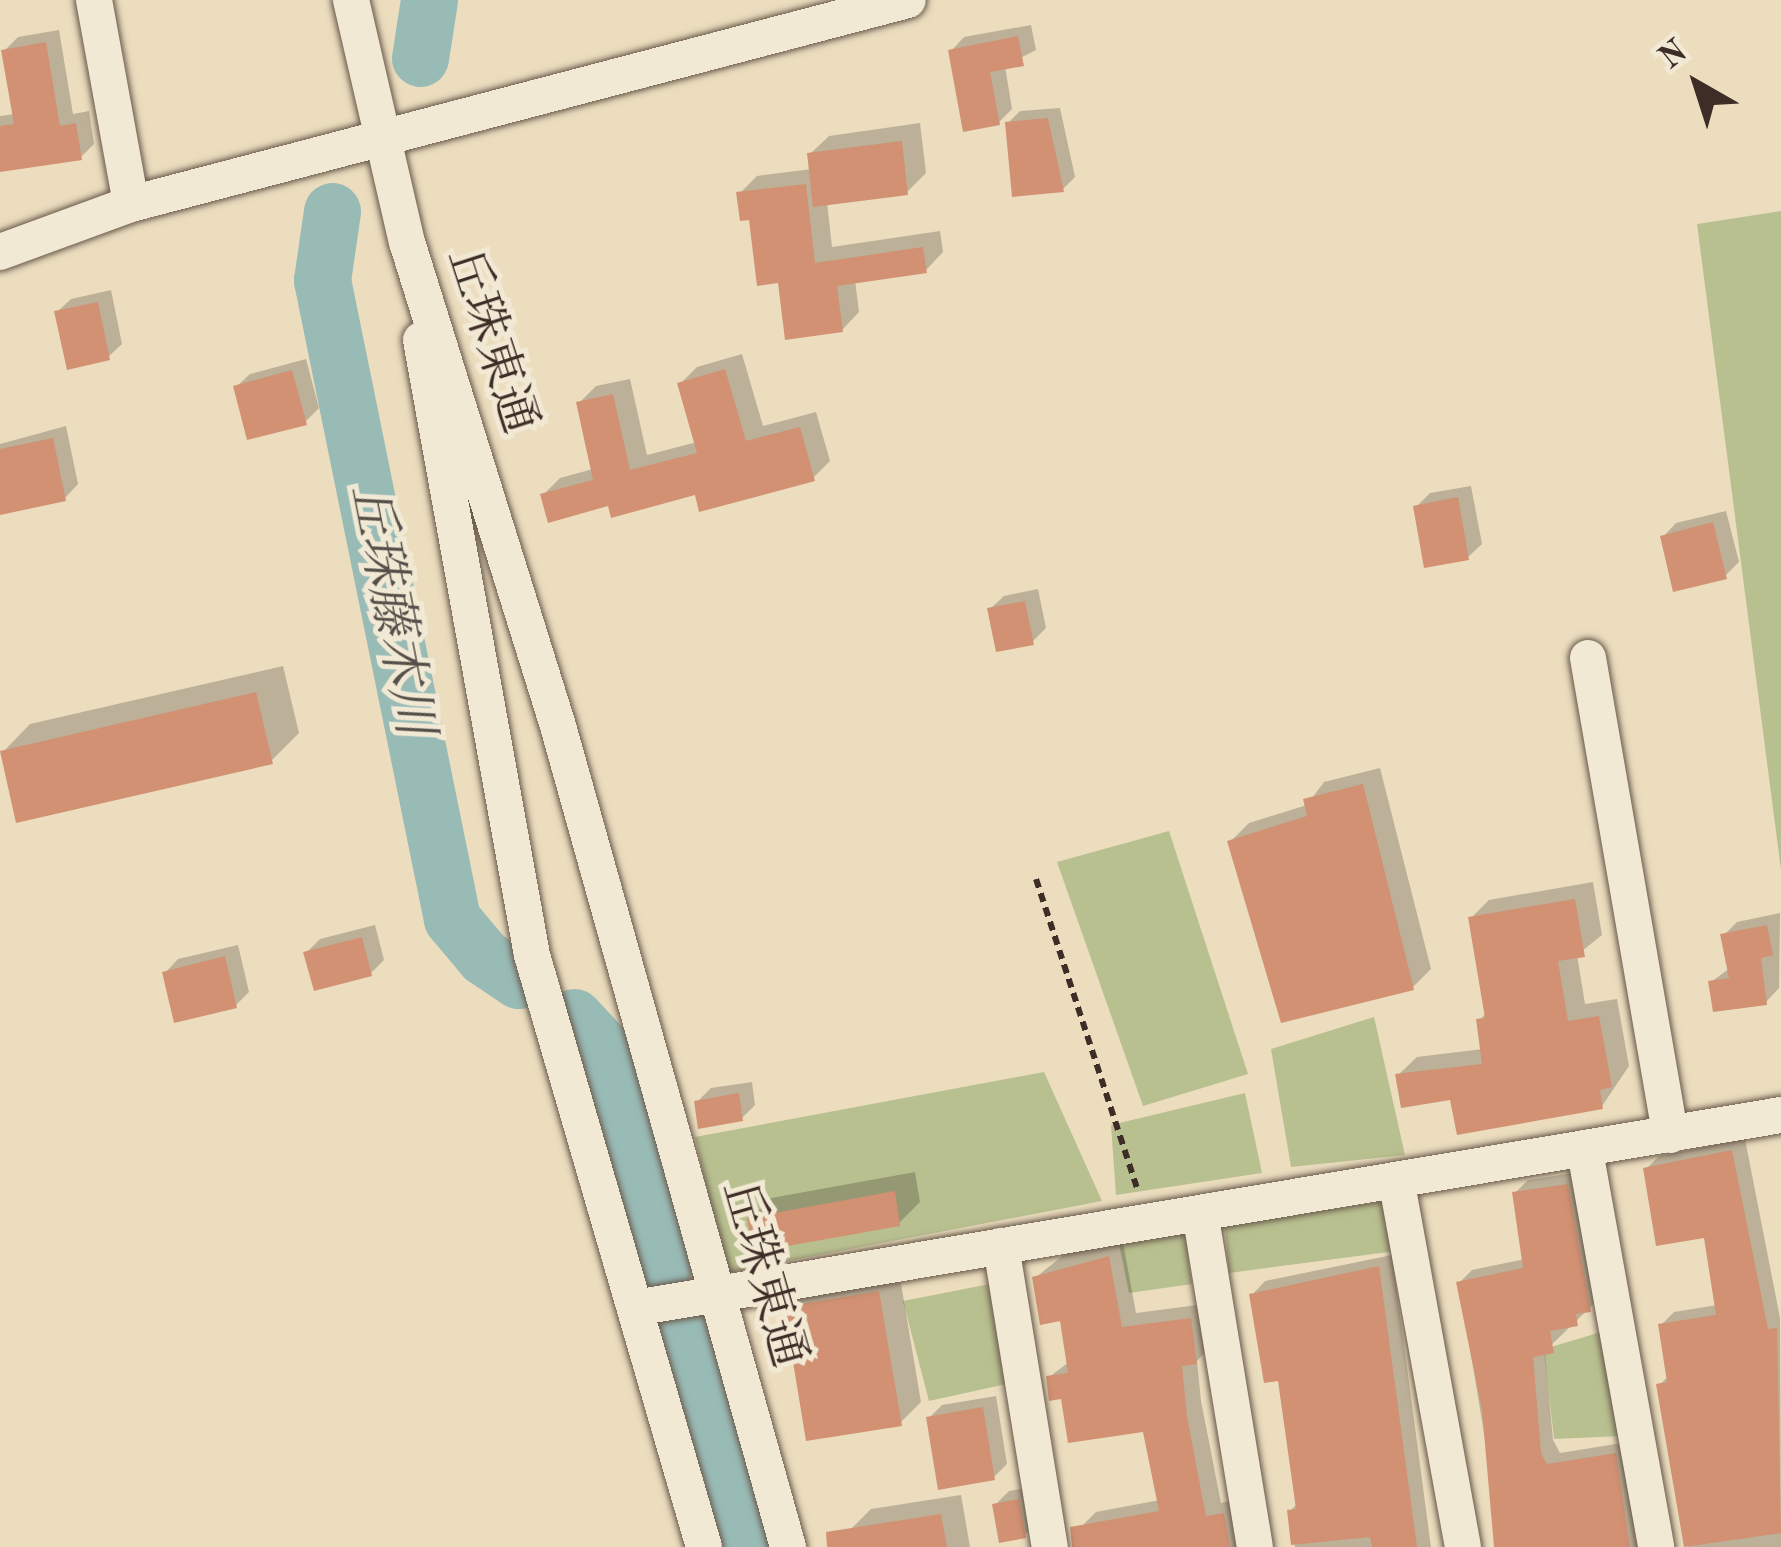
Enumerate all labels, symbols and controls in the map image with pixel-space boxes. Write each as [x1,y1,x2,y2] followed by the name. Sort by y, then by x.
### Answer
[1637,24,1757,144] north arrow
[1654,35,1694,76] text: N
[433,241,547,441] street label: 丘珠東通
[335,479,443,741] water label: 丘珠藤木川
[708,1174,816,1374] street label: 丘珠東通

